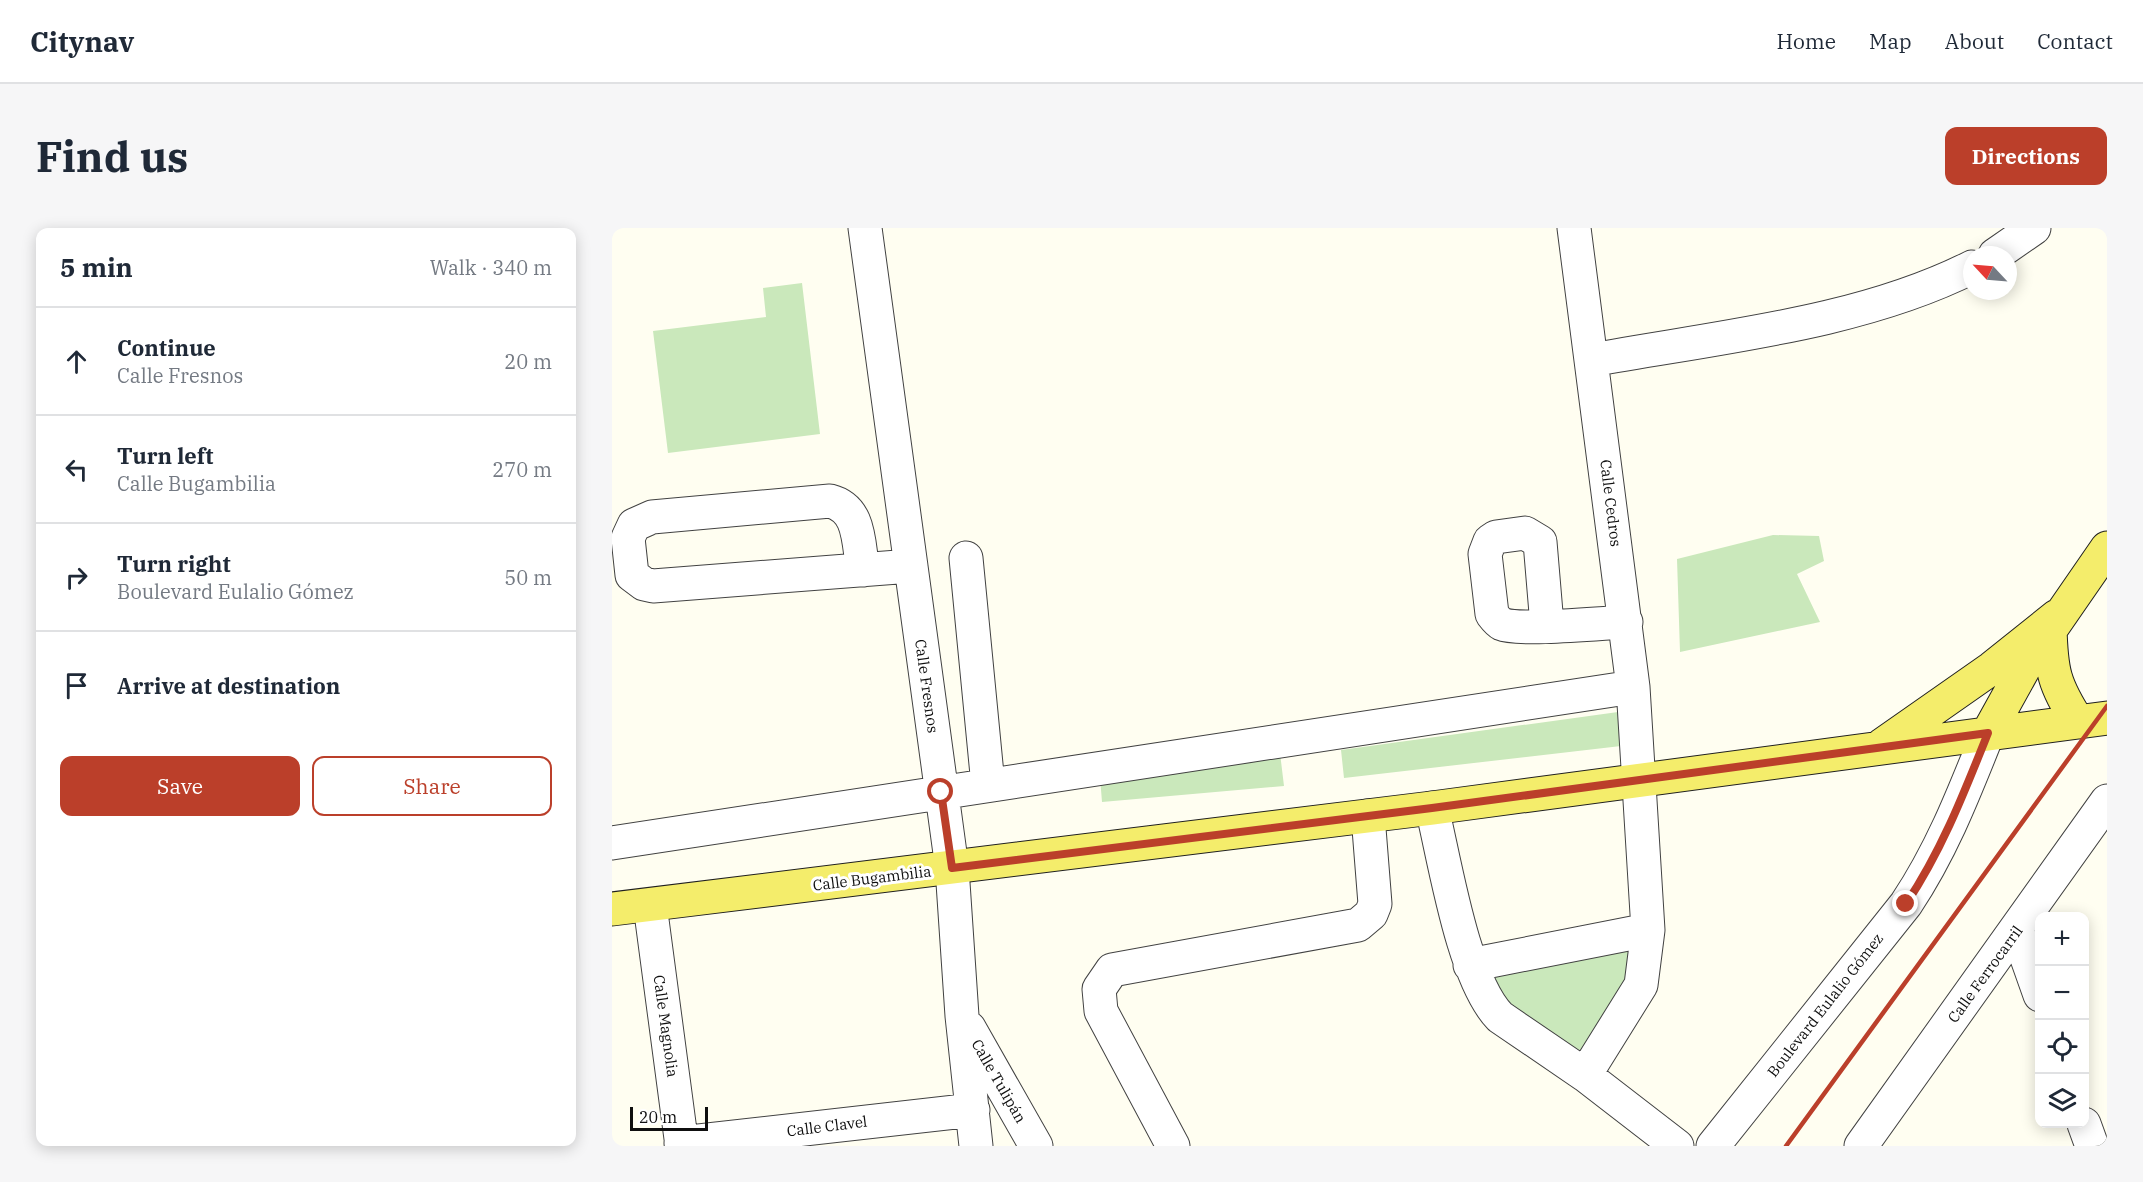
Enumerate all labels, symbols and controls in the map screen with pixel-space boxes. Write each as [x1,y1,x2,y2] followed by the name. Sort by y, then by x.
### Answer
[30,23,134,60] text: Citynav
[1776,27,1836,55] text: Home
[1869,27,1912,55] text: Map
[1945,27,2004,55] text: About
[2037,27,2113,55] text: Contact
[1945,127,2107,185] button: Directions
[36,129,188,184] text: Find us
[1963,246,2017,300] north arrow
[60,250,133,284] text: 5 min
[430,254,552,281] text: Walk · 340 m
[117,333,216,362] text: Continue
[60,345,93,378] icon: ahead
[504,348,552,375] text: 20 m
[117,362,243,389] text: Calle Fresnos
[117,441,213,470] text: Turn left
[60,453,93,486] icon: left
[492,456,552,483] text: 270 m
[1596,458,1626,548] street label: Calle Cedros
[117,470,276,497] text: Calle Bugambilia
[117,549,231,578] text: Turn right
[60,561,93,594] icon: right
[504,564,552,591] text: 50 m
[117,578,354,605] text: Boulevard Eulalio Gómez
[911,638,943,734] street label: Calle Fresnos
[60,669,93,702] icon: arrive
[117,671,340,700] text: Arrive at destination
[60,756,300,816] button: Save
[312,756,552,816] button: Share
[927,778,953,804] route start
[812,861,932,895] street label: Calle Bugambilia
[1892,890,1918,916] route end
[2035,912,2089,1128] map controls
[2035,912,2089,966] button: +
[1943,922,2027,1026] street label: Calle Ferrocarril
[1763,929,1887,1081] street label: Boulevard Eulalio Gómez
[2035,966,2089,1020] button: −
[649,974,683,1078] street label: Calle Magnolia
[2035,1020,2089,1074] button: locate
[967,1036,1031,1127] street label: Calle Tulipán
[2035,1074,2089,1128] button: layers
[630,1104,708,1132] scale bar
[639,1107,677,1127] text: 20 m
[786,1112,868,1140] street label: Calle Clavel

